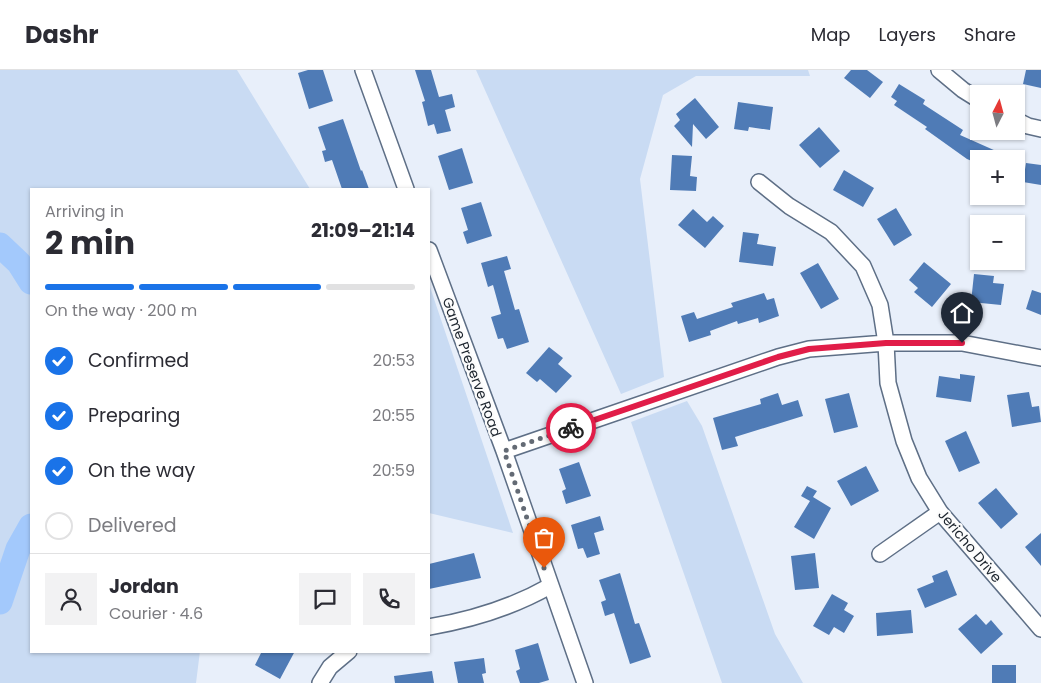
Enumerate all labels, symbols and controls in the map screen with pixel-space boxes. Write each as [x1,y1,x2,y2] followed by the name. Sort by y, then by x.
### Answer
[25,18,99,51] text: Dashr
[811,22,851,47] text: Map
[879,22,936,47] text: Layers
[964,22,1016,47] text: Share
[970,85,1025,140] north arrow
[970,85,1025,270] map controls
[970,150,1025,205] button: +
[45,200,124,223] text: Arriving in
[970,215,1025,270] button: −
[311,217,415,244] text: 21:09–21:14
[45,220,135,265] text: 2 min
[941,292,983,343] pin
[437,294,507,440] street label: Game Preserve Road
[45,299,197,322] text: On the way · 200 m
[948,299,976,327] icon: home
[45,347,73,375] icon: check
[88,347,189,374] text: Confirmed
[373,349,415,372] text: 20:53
[45,402,73,430] icon: check
[88,402,180,429] text: Preparing
[546,403,596,453] courier
[372,404,415,427] text: 20:55
[557,414,585,442] icon: bike
[45,457,73,485] icon: check
[88,457,195,484] text: On the way
[372,459,415,482] text: 20:59
[933,505,1007,587] street label: Jericho Drive
[88,512,177,539] text: Delivered
[523,517,565,568] pin
[530,524,558,552] icon: bag
[45,573,97,625] button: person
[109,573,179,600] text: Jordan
[299,573,351,625] button: chat
[363,573,415,625] button: phone
[109,602,203,625] text: Courier · 4.6

